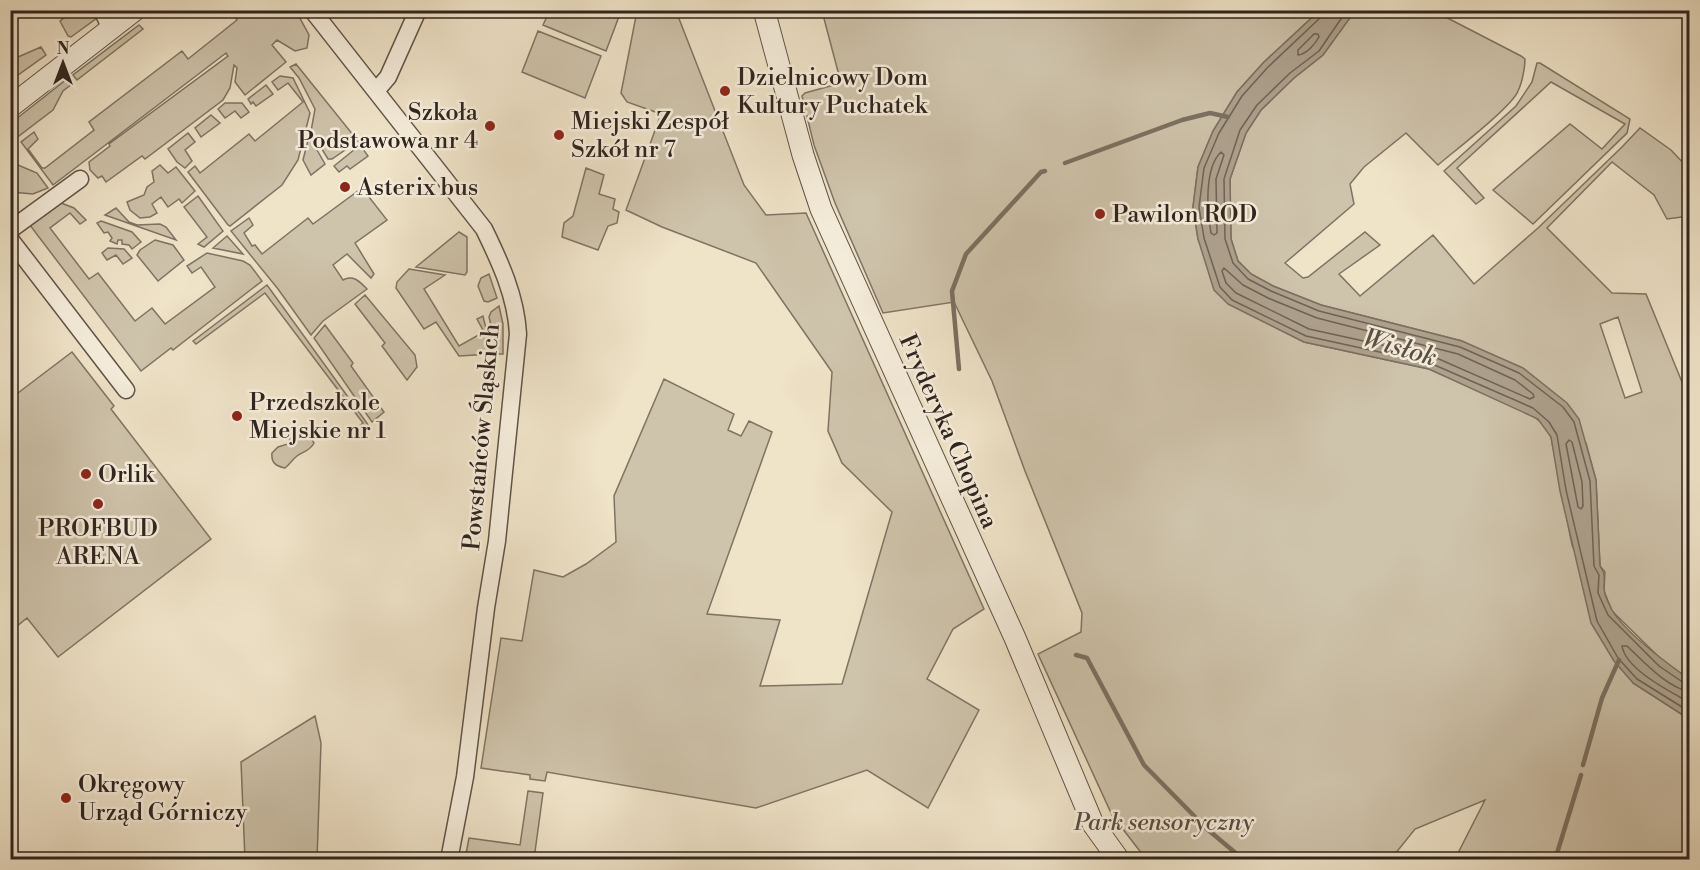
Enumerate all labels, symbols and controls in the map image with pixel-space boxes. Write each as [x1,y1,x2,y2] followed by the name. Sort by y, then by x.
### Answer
[33,33,93,93] north arrow
[57,39,70,59] text: N
[737,63,929,121] place label: Dzielnicowy Dom Kultury Puchatek
[718,84,732,98] marker: Dzielnicowy Dom Kultury Puchatek
[297,98,479,156] place label: Szkoła Podstawowa nr 4
[571,107,730,165] place label: Miejski Zespół Szkół nr 7
[483,119,497,133] marker: Szkoła Podstawowa nr 4
[552,128,566,142] marker: Miejski Zespół Szkół nr 7
[356,173,478,203] place label: Asterix bus
[338,180,352,194] marker: Asterix bus
[1112,200,1257,230] place label: Pawilon ROD
[1093,207,1107,221] marker: Pawilon ROD
[455,322,507,552] street label: Powstańców Śląskich
[1359,322,1441,374] water label: Wisłok
[892,330,1005,534] street label: Fryderyka Chopina
[249,388,387,446] place label: Przedszkole Miejskie nr 1
[230,409,244,423] marker: Przedszkole Miejskie nr 1
[98,460,156,490] place label: Orlik
[79,467,93,481] marker: Orlik
[91,497,105,511] marker: PROFBUD ARENA
[38,514,158,572] place label: PROFBUD ARENA
[78,770,248,828] place label: Okręgowy Urząd Górniczy
[59,791,73,805] marker: Okręgowy Urząd Górniczy
[1073,808,1254,838] park label: Park sensoryczny

